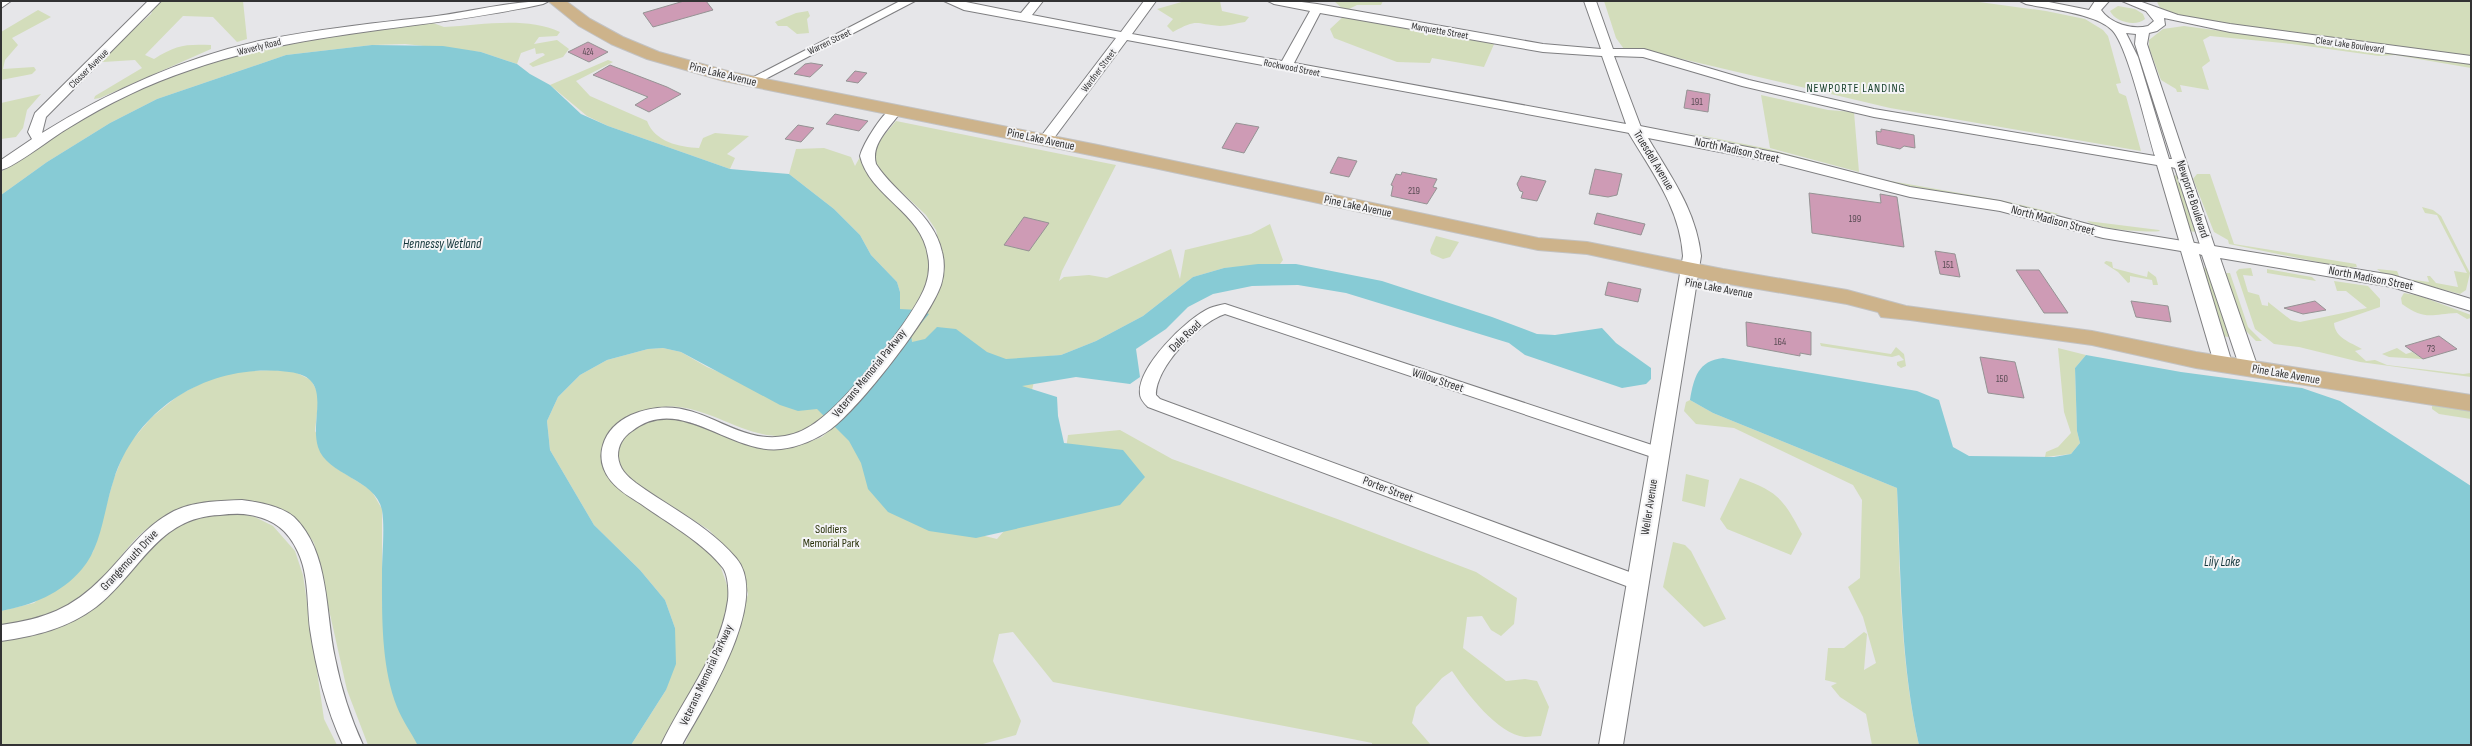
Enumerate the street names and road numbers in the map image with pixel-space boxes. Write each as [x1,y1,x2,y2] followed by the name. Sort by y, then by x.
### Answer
[1410,20,1469,42] street label: Marquette Street
[806,26,853,58] street label: Warren Street
[2315,34,2385,56] street label: Clear Lake Boulevard
[236,36,282,58] street label: Waverly Road
[66,46,111,91] street label: Closser Avenue
[1079,47,1119,95] street label: Wardner Street
[1263,57,1321,79] street label: Rockwood Street
[688,59,758,90] street label: Pine Lake Avenue
[1006,125,1076,154] street label: Pine Lake Avenue
[1630,128,1677,193] street label: Truesdell Avenue
[1693,134,1781,167] street label: North Madison Street
[2173,158,2212,240] street label: Newporte Boulevard
[1323,192,1393,221] street label: Pine Lake Avenue
[2009,202,2097,239] street label: North Madison Street
[2327,263,2415,294] street label: North Madison Street
[1684,275,1754,302] street label: Pine Lake Avenue
[1166,317,1205,355] street label: Dale Road
[829,326,910,421] street label: Veterans Memorial Parkway
[2251,361,2321,388] street label: Pine Lake Avenue
[1410,365,1466,396] street label: Willow Street
[1361,473,1415,506] street label: Porter Street
[1638,478,1661,536] street label: Weller Avenue
[97,527,162,594] street label: Grangemouth Drive
[676,622,737,728] street label: Veterans Memorial Parkway

